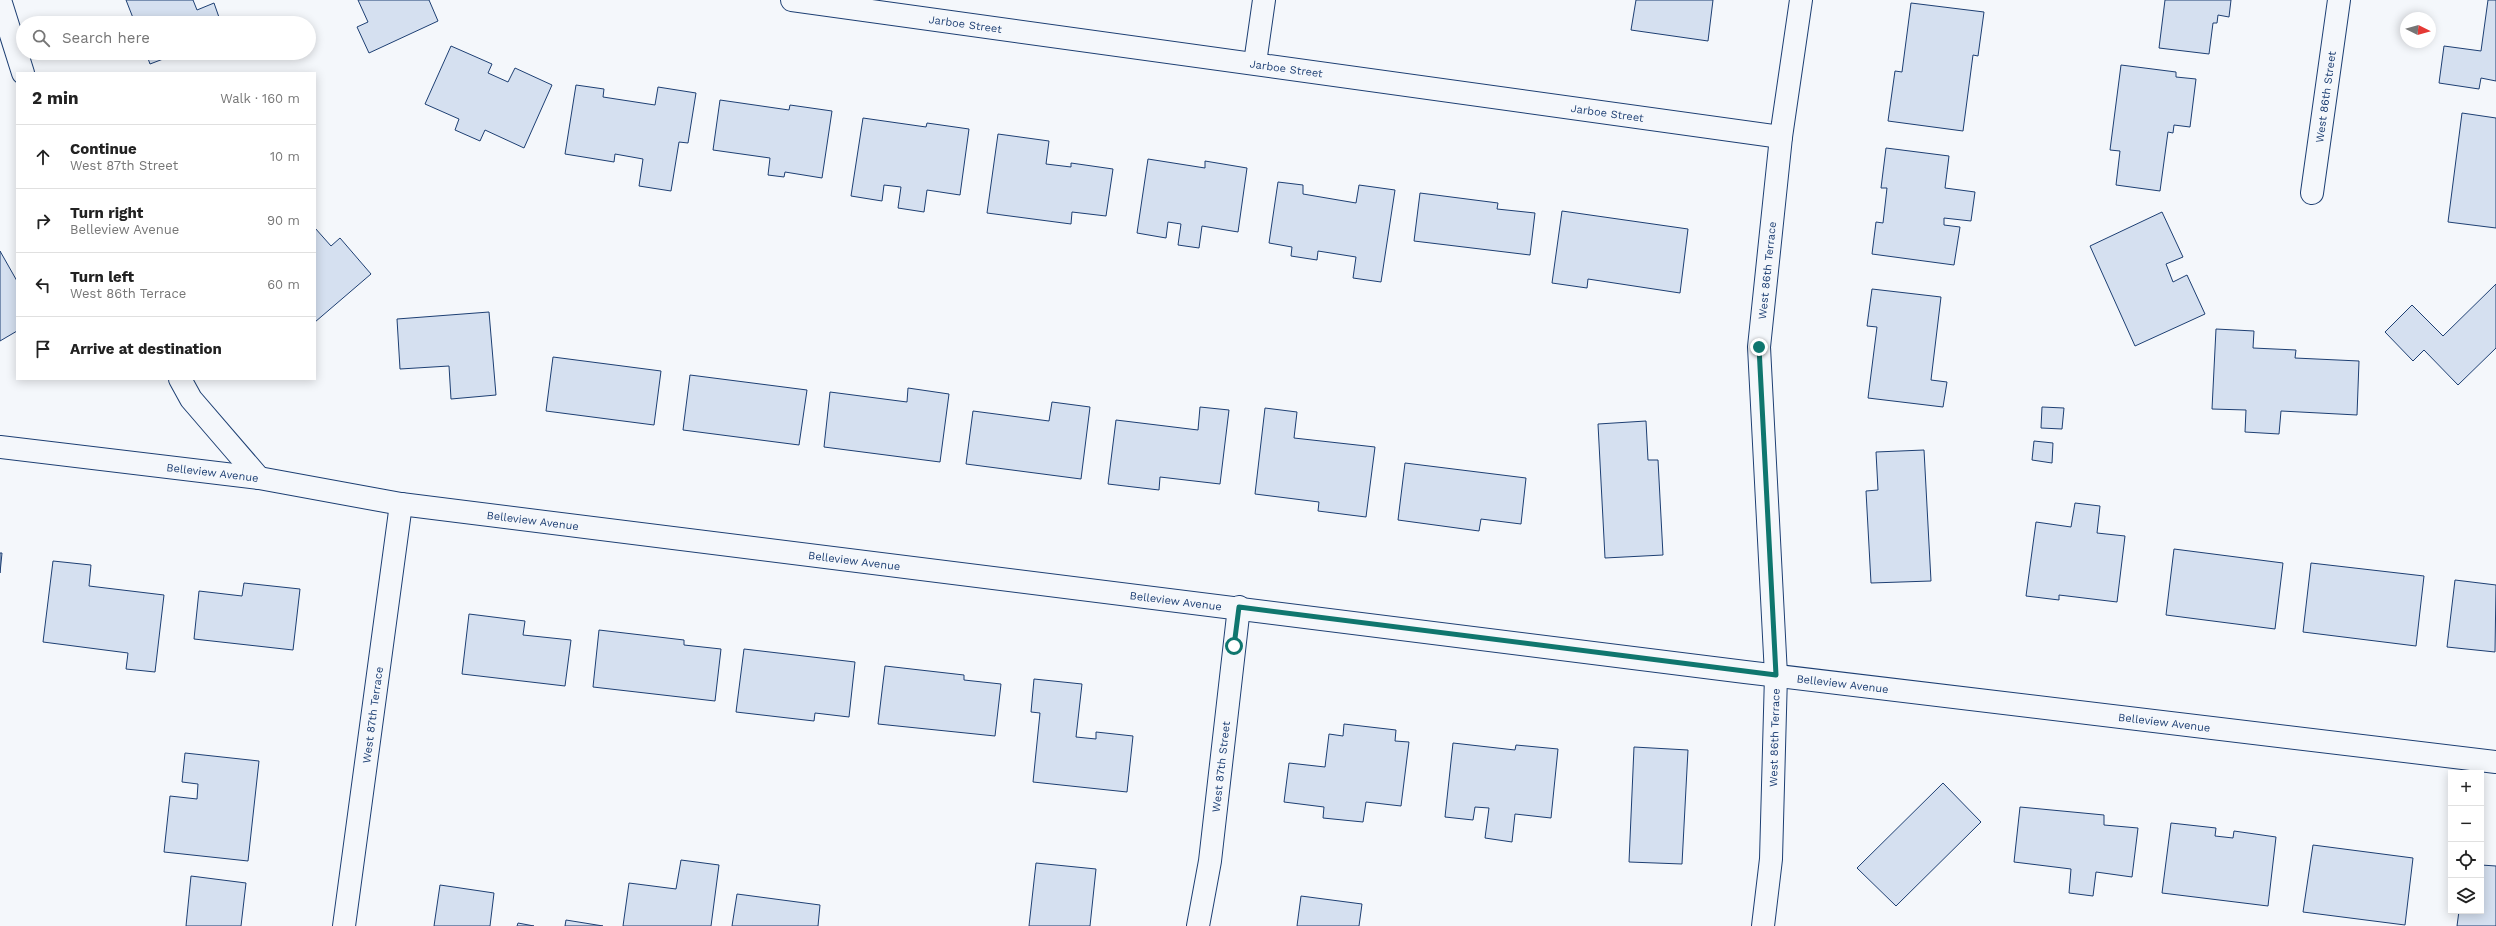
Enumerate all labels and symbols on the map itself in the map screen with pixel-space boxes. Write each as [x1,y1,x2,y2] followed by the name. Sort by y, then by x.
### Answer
[2400,12,2436,48] north arrow
[928,13,1003,36] street label: Jarboe Street
[2313,50,2339,144] street label: West 86th Street
[1249,57,1324,81] street label: Jarboe Street
[1570,102,1645,125] street label: Jarboe Street
[1756,221,1779,320] street label: West 86th Terrace
[1750,338,1768,356] route end
[166,461,259,485] street label: Belleview Avenue
[486,509,579,533] street label: Belleview Avenue
[807,549,901,573] street label: Belleview Avenue
[1129,589,1222,614] street label: Belleview Avenue
[1225,637,1243,655] route start
[360,666,386,764] street label: West 87th Terrace
[1796,672,1889,696] street label: Belleview Avenue
[1767,688,1783,787] street label: West 86th Terrace
[2118,711,2211,735] street label: Belleview Avenue
[1210,720,1233,813] street label: West 87th Street

